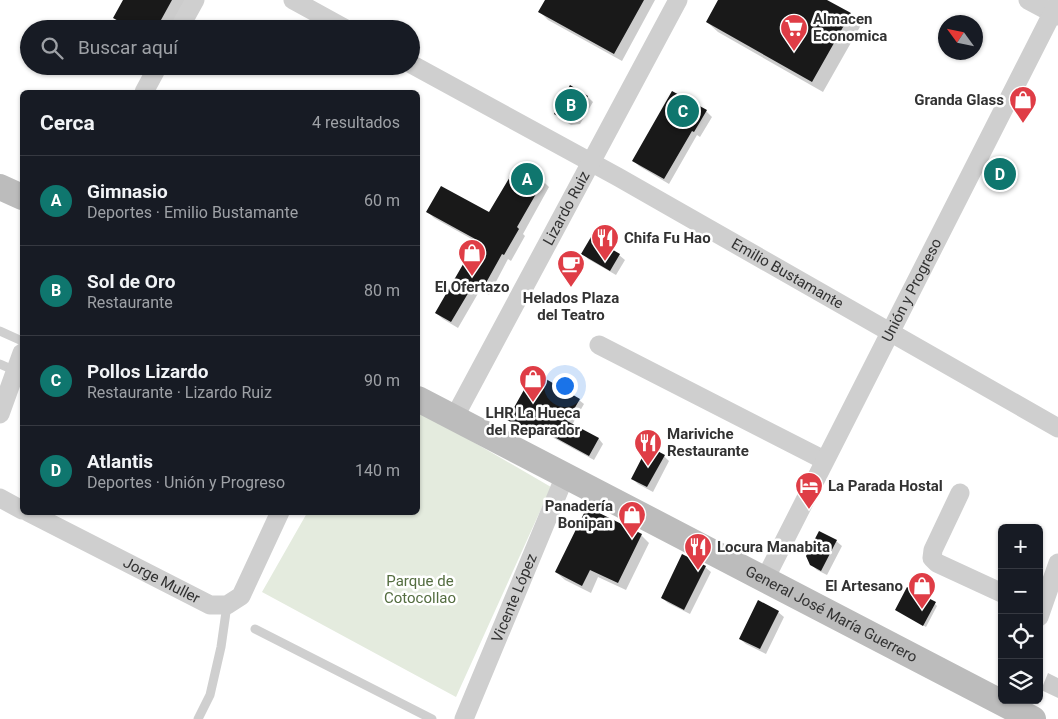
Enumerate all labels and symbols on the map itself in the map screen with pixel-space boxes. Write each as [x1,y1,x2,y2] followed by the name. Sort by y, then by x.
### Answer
[813,10,887,45] place label: Almacen Economica
[779,13,809,52] supermarket icon: Almacen Economica
[938,15,983,60] north arrow
[1008,85,1038,124] shop icon: Granda Glass
[555,86,587,124] pin: B
[914,91,1004,109] place label: Granda Glass
[667,92,699,130] pin: C
[984,155,1016,193] pin: D
[511,160,543,198] pin: A
[539,168,594,248] street label: Lizardo Ruiz
[590,223,620,262] restaurant icon: Chifa Fu Hao
[624,229,711,247] place label: Chifa Fu Hao
[728,235,847,313] street label: Emilio Bustamante
[878,235,945,345] street label: Unión y Progreso
[457,238,487,277] shop icon: El Ofertazo
[556,249,586,288] cafe icon: Helados Plaza del Teatro
[435,278,509,296] place label: El Ofertazo
[523,289,619,324] place label: Helados Plaza del Teatro
[518,364,548,403] shop icon: LHR La Hueca del Reparador
[552,373,578,399] your location
[486,404,581,439] place label: LHR La Hueca del Reparador
[667,425,749,460] place label: Mariviche Restaurante
[633,428,663,467] restaurant icon: Mariviche Restaurante
[794,471,824,510] hotel icon: La Parada Hostal
[828,477,943,495] place label: La Parada Hostal
[545,497,613,532] place label: Panadería Bonipan
[617,500,647,539] shop icon: Panadería Bonipan
[683,532,713,571] restaurant icon: Locura Manabita
[717,538,830,556] place label: Locura Manabita
[488,551,541,645] street label: Vicente López
[120,553,203,607] street label: Jorge Muller
[742,562,920,666] street label: General José María Guerrero
[907,571,937,610] shop icon: El Artesano
[384,572,456,607] park label: Parque de Cotocollao
[825,577,903,595] place label: El Artesano

